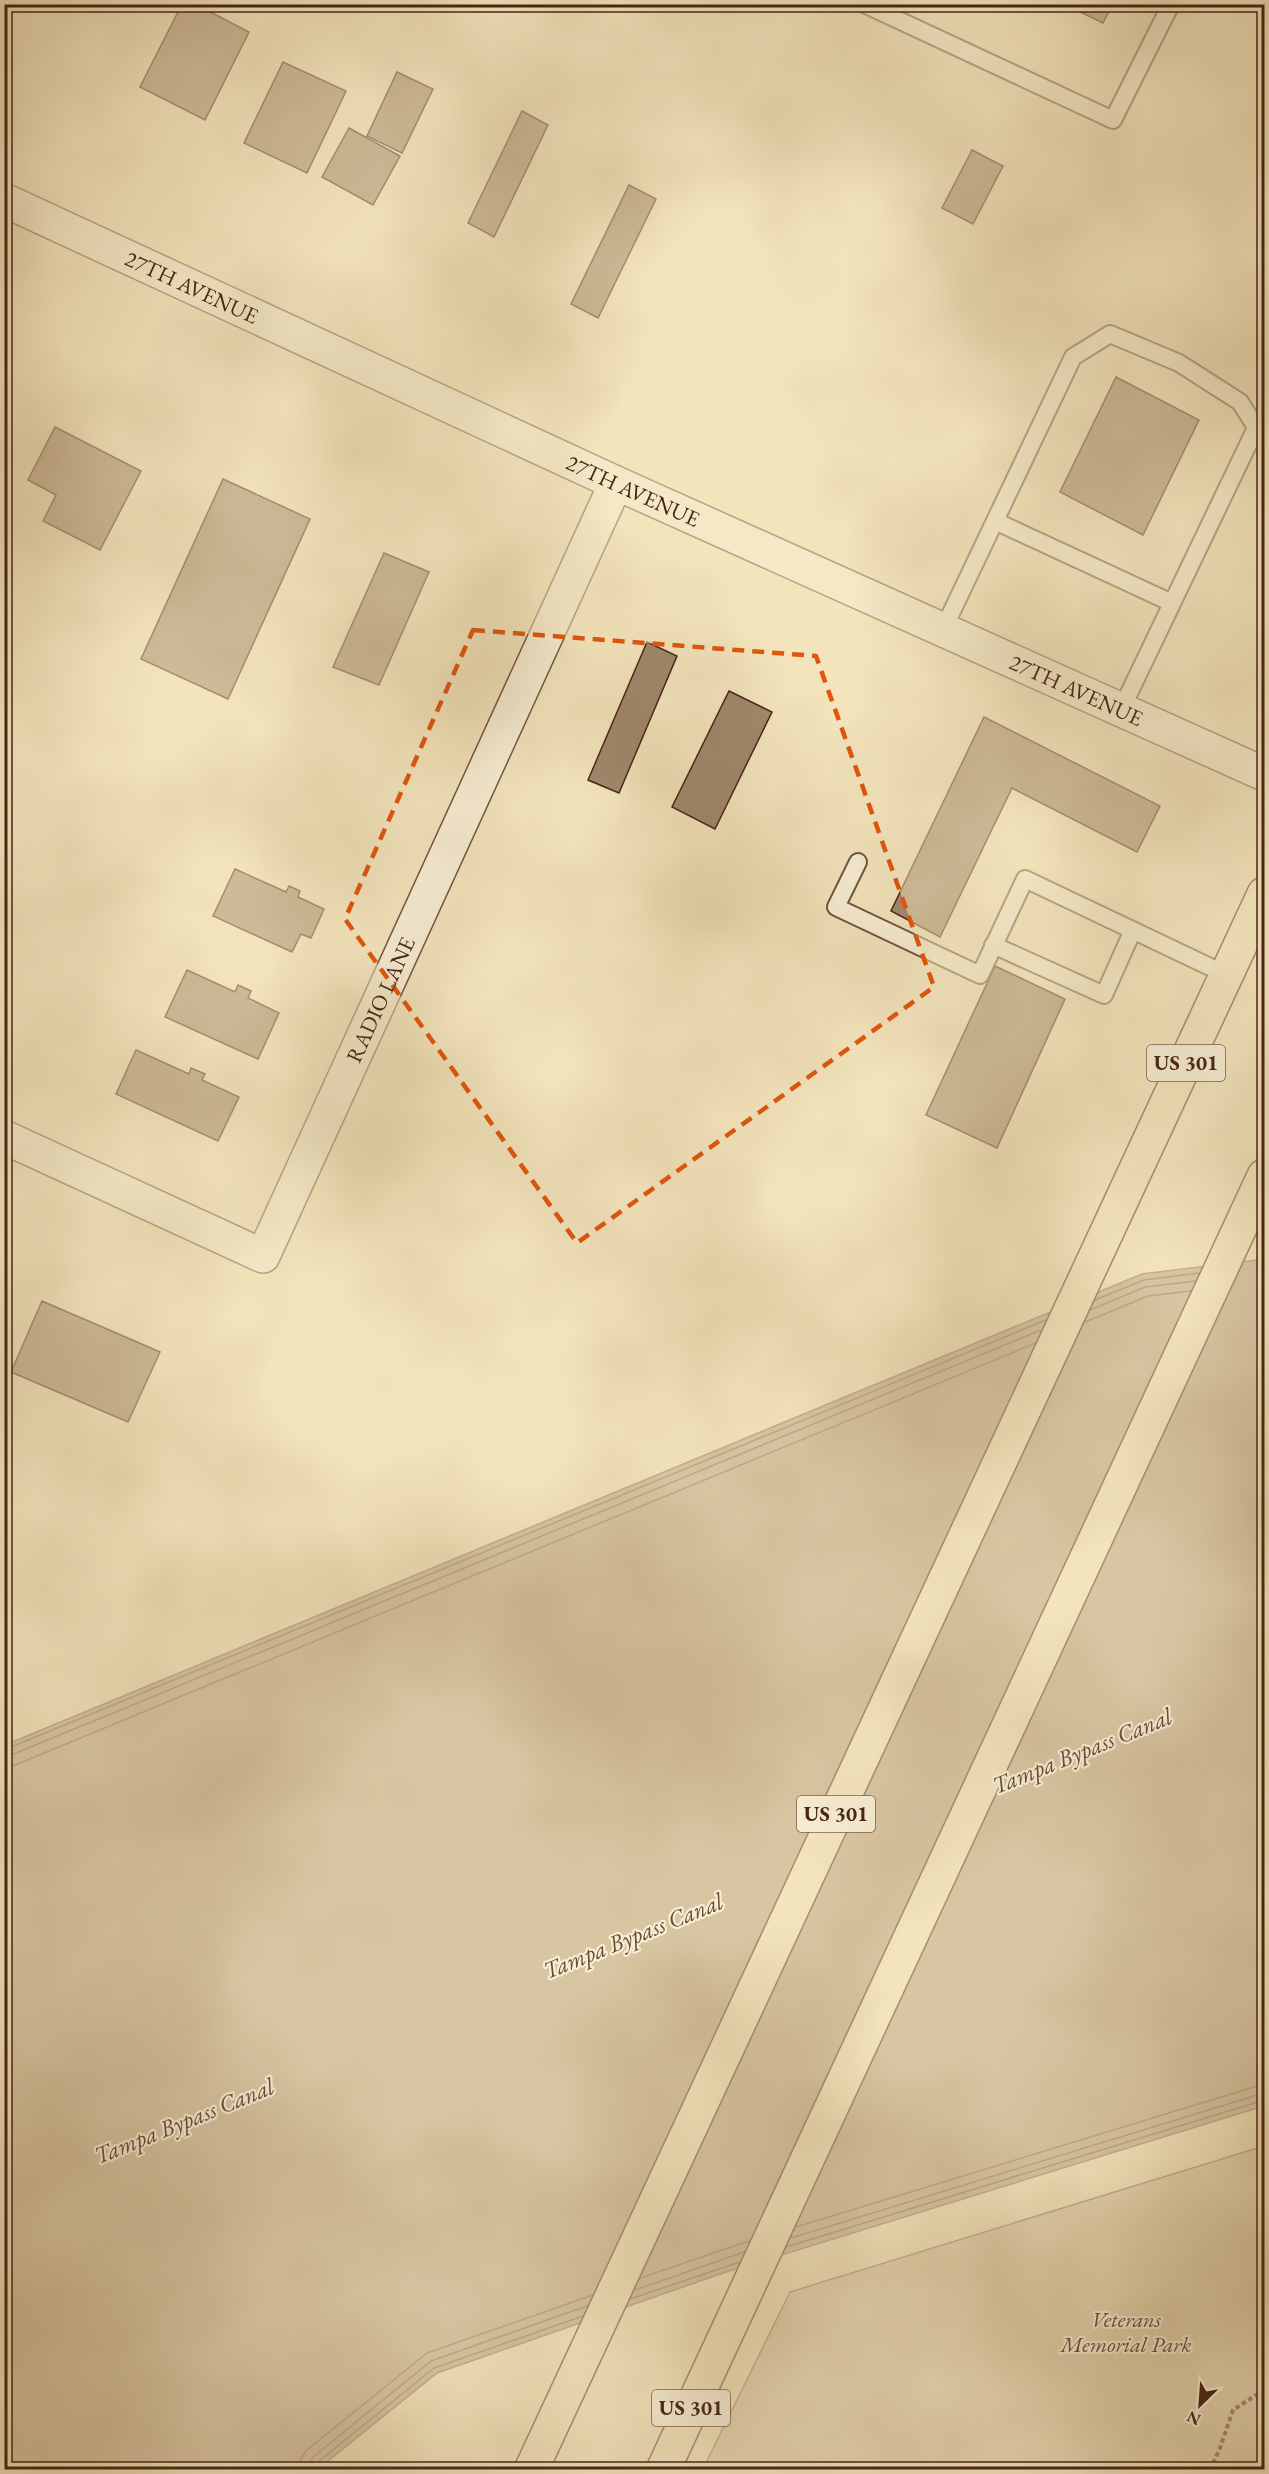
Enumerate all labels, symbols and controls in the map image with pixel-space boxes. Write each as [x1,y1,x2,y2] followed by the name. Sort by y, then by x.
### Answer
[120,244,263,331] street label: 27TH AVENUE
[562,448,704,534] street label: 27TH AVENUE
[1005,648,1148,733] street label: 27TH AVENUE
[339,932,422,1067] street label: RADIO LANE
[1147,1045,1225,1081] road number: US 301
[987,1700,1177,1801] water label: Tampa Bypass Canal
[797,1796,875,1832] road number: US 301
[538,1885,728,1986] water label: Tampa Bypass Canal
[89,2070,279,2171] water label: Tampa Bypass Canal
[1058,2305,1192,2359] park label: Veterans Memorial Park
[1170,2375,1230,2435] north arrow
[652,2390,730,2426] road number: US 301
[1184,2406,1204,2430] text: N

